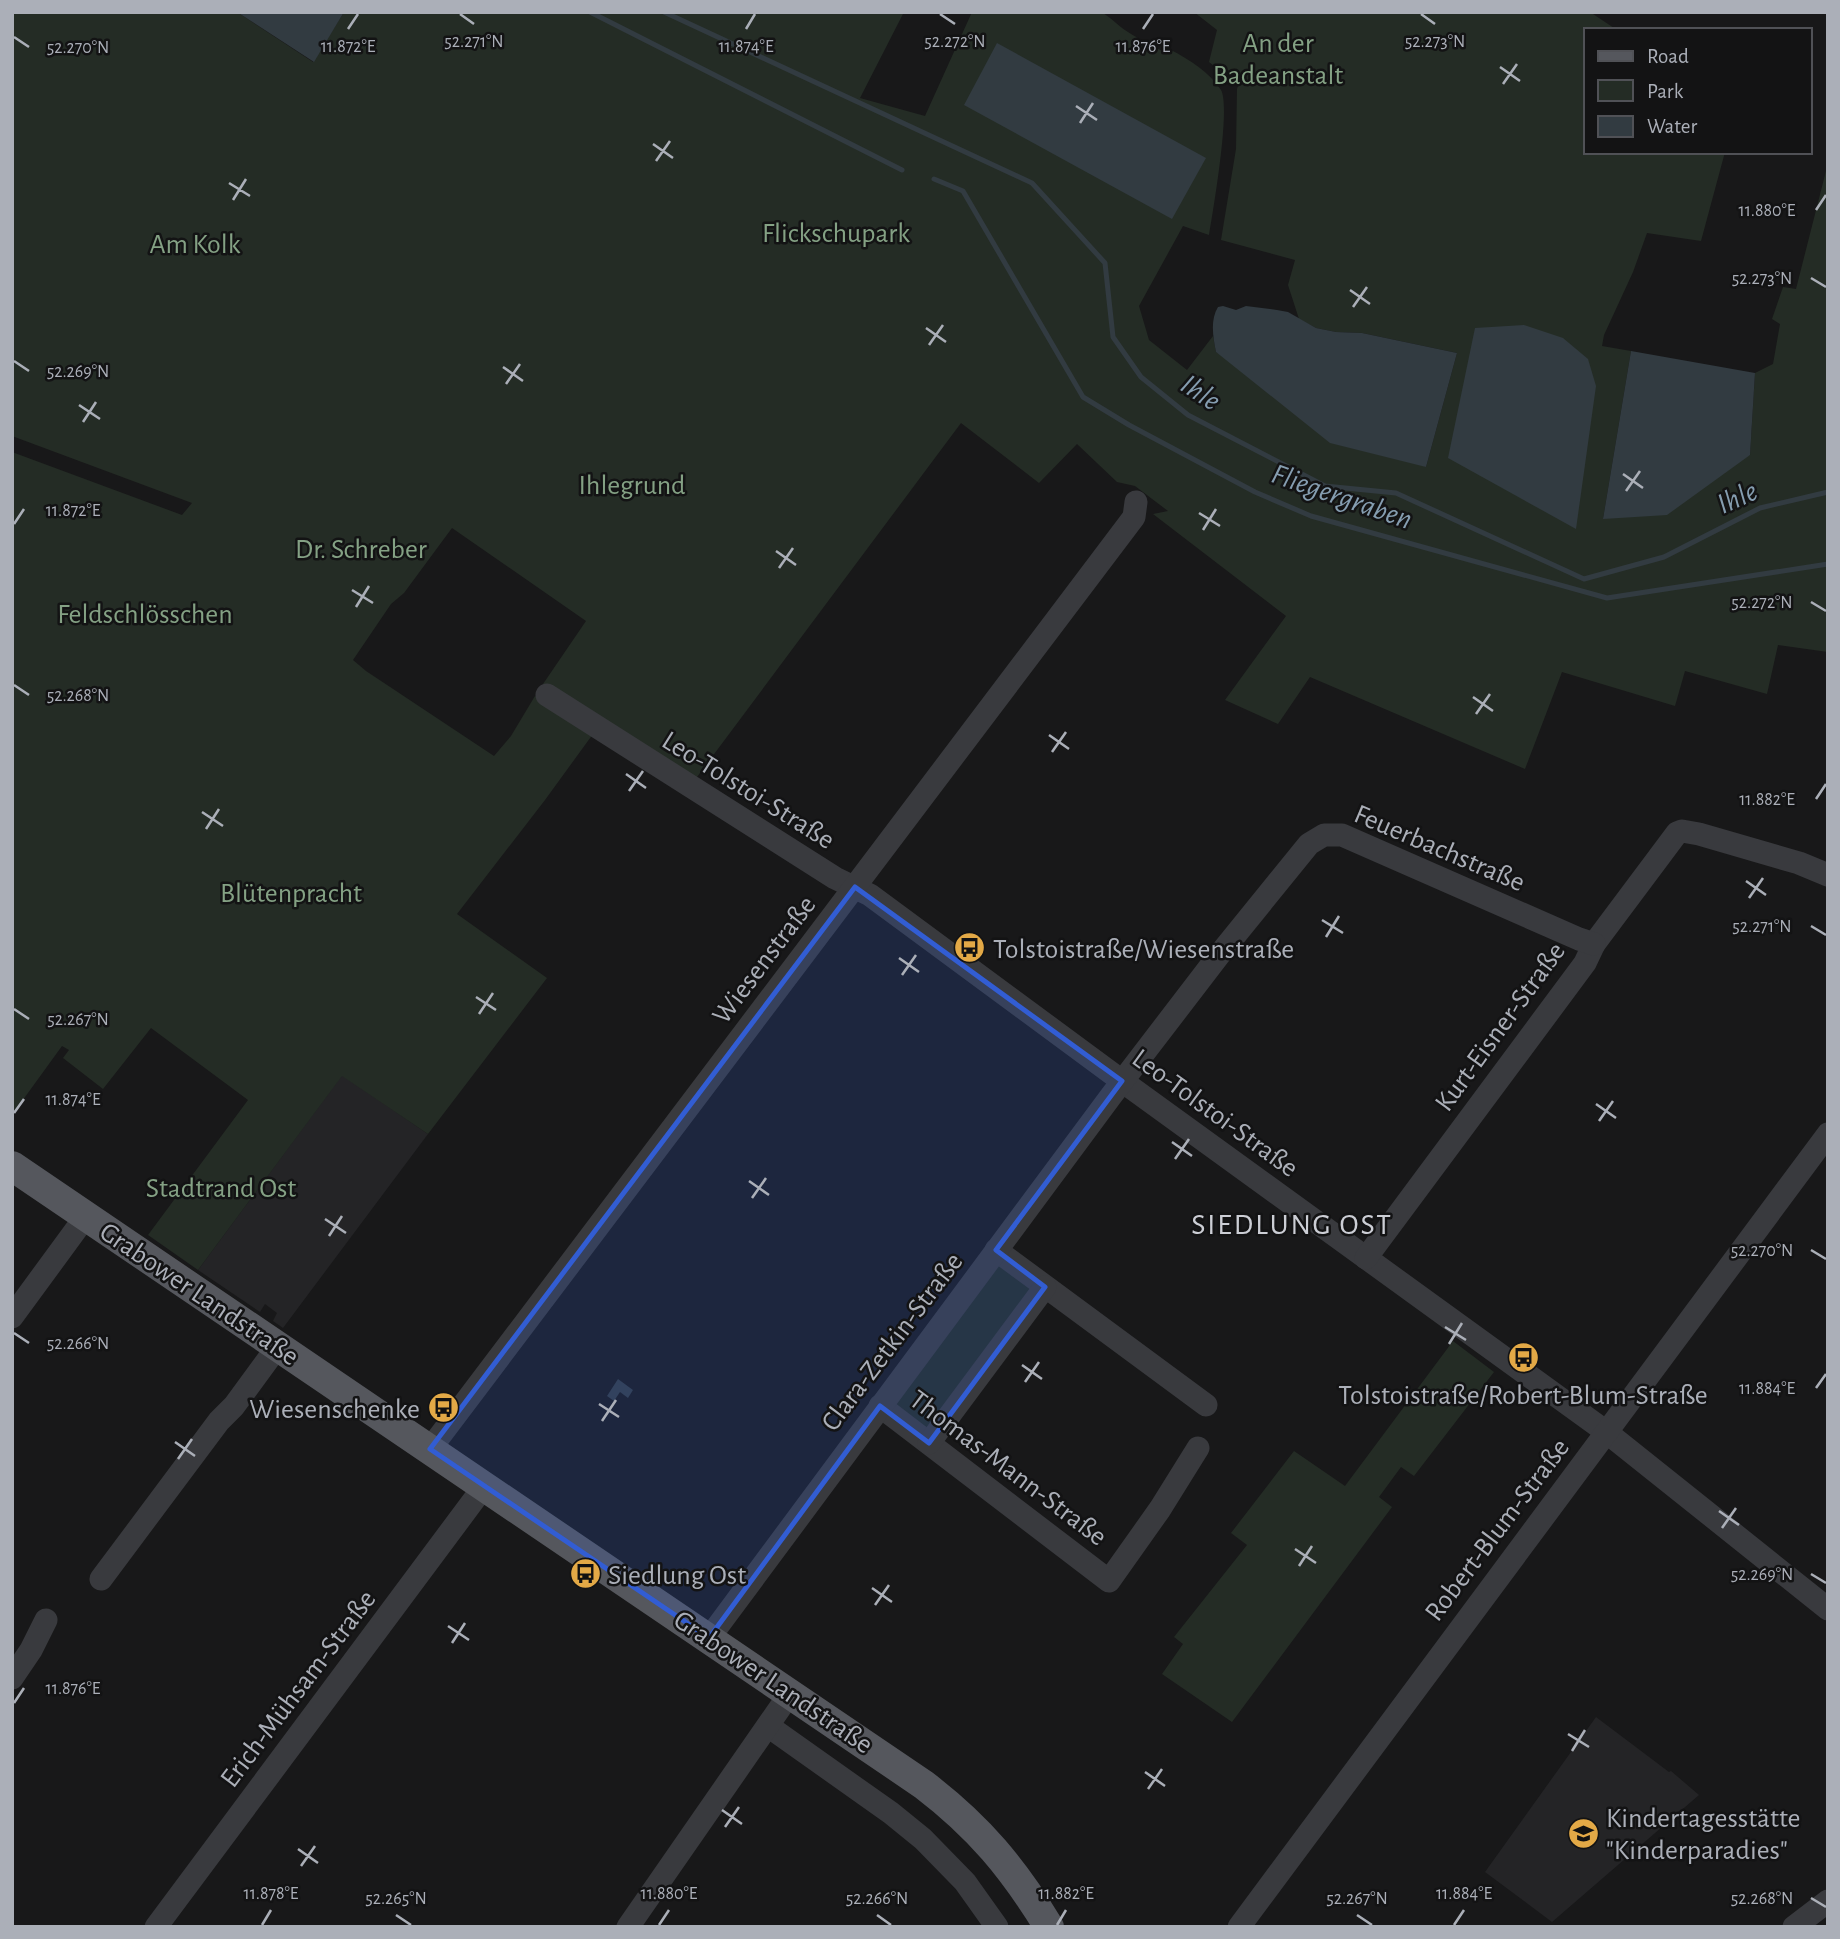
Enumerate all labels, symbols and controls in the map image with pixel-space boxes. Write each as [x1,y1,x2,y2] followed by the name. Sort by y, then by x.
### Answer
[1584,28,1812,154] legend
[1213,30,1343,90] park label: An der Badeanstalt
[444,33,504,51] text: 52.271°N
[924,33,986,51] text: 52.272°N
[1405,33,1465,51] text: 52.273°N
[321,38,376,56] text: 11.872°E
[718,38,774,56] text: 11.874°E
[1116,38,1171,56] text: 11.876°E
[47,39,109,57] text: 52.270°N
[1647,46,1689,67] text: Road
[1647,81,1684,102] text: Park
[1647,116,1697,137] text: Water
[1738,202,1796,220] text: 11.880°E
[762,220,910,248] park label: Flickschupark
[149,231,241,259] park label: Am Kolk
[1732,270,1792,288] text: 52.273°N
[47,363,109,381] text: 52.269°N
[1175,369,1226,417] water label: Ihle
[1267,459,1416,535] water label: Fliegergraben
[578,472,686,500] park label: Ihlegrund
[1713,476,1762,520] water label: Ihle
[46,502,101,520] text: 11.872°E
[295,536,427,564] park label: Dr. Schreber
[1731,594,1793,612] text: 52.272°N
[57,601,233,629] park label: Feldschlösschen
[47,687,109,705] text: 52.268°N
[657,727,839,855] street label: Leo-Tolstoi-Straße
[1739,791,1795,809] text: 11.882°E
[1350,800,1529,897] street label: Feuerbachstraße
[220,880,362,908] park label: Blütenpracht
[708,891,821,1029] street label: Wiesenstraße
[1732,918,1792,936] text: 52.271°N
[953,931,987,965] bus stop icon: Tolstoistraße/Wiesenstraße
[993,936,1294,964] place label: Tolstoistraße/Wiesenstraße
[1430,938,1571,1117] street label: Kurt-Eisner-Straße
[47,1011,109,1029] text: 52.267°N
[1127,1044,1303,1183] street label: Leo-Tolstoi-Straße
[45,1091,101,1109] text: 11.874°E
[146,1175,296,1203] park label: Stadtrand Ost
[1191,1210,1393,1240] district label: SIEDLUNG OST
[94,1218,303,1372] street label: Grabower Landstraße
[1731,1242,1793,1260] text: 52.270°N
[817,1248,969,1437] street label: Clara-Zetkin-Straße
[47,1335,109,1353] text: 52.266°N
[1506,1340,1540,1374] bus stop icon: Tolstoistraße/Robert-Blum-Straße
[1739,1380,1795,1398] text: 11.884°E
[1338,1382,1708,1410] place label: Tolstoistraße/Robert-Blum-Straße
[904,1386,1112,1552] street label: Thomas-Mann-Straße
[426,1391,460,1425] bus stop icon: Wiesenschenke
[249,1396,420,1424] place label: Wiesenschenke
[1420,1434,1575,1627] street label: Robert-Blum-Straße
[568,1557,602,1591] bus stop icon: Siedlung Ost
[608,1562,746,1590] place label: Siedlung Ost
[1731,1566,1793,1584] text: 52.269°N
[216,1585,382,1793] street label: Erich-Mühsam-Straße
[668,1606,877,1760] street label: Grabower Landstraße
[46,1680,101,1698] text: 11.876°E
[1606,1805,1800,1865] place label: Kindertagesstätte "Kinderparadies"
[1566,1816,1600,1850] school or university icon: Kindertagesstätte "Kinderparadies"
[243,1885,299,1903] text: 11.878°E
[640,1885,698,1903] text: 11.880°E
[1038,1885,1094,1903] text: 11.882°E
[1436,1885,1492,1903] text: 11.884°E
[365,1890,427,1908] text: 52.265°N
[846,1890,908,1908] text: 52.266°N
[1326,1890,1388,1908] text: 52.267°N
[1731,1890,1793,1908] text: 52.268°N

